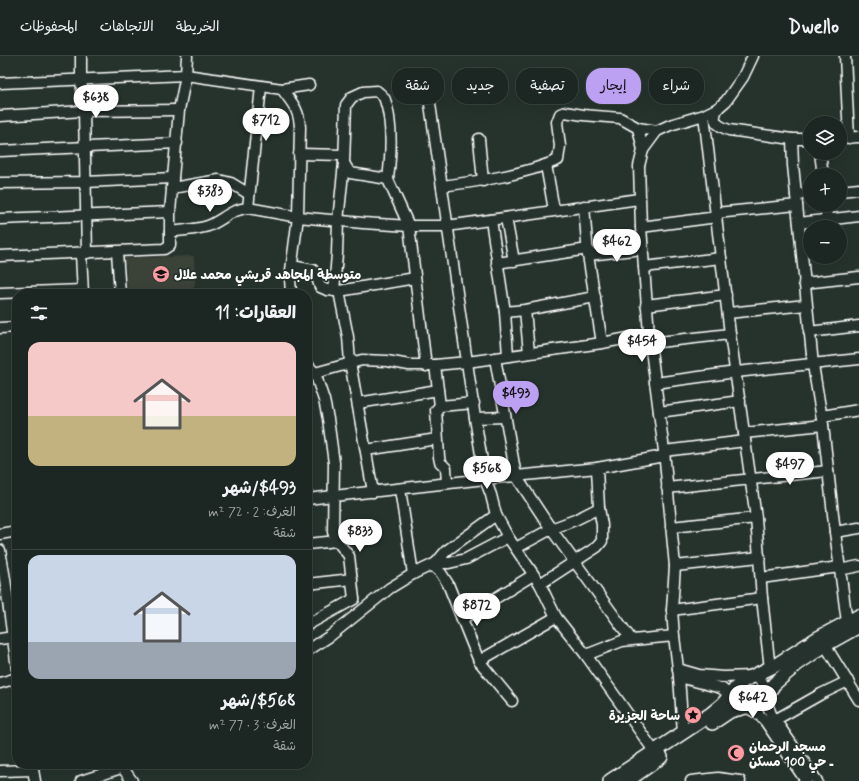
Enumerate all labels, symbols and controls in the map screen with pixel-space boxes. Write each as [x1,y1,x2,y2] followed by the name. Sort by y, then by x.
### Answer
[788,15,839,40] text: Dwello
[20,18,78,36] text: المحفوظات
[100,18,154,36] text: الاتجاهات
[176,18,219,36] text: الخريطة
[392,68,444,104] chip: شقة
[452,68,508,104] chip: جديد
[516,68,578,104] chip: تصفية
[586,68,641,104] chip: إيجار
[649,68,704,104] chip: شراء
[72,85,120,119] pin: $638
[83,89,109,106] text: $638
[242,108,290,142] pin: $712
[252,112,280,129] text: $712
[803,116,847,264] map controls
[803,116,847,160] button: layers
[803,168,847,212] button: +
[186,179,234,213] pin: $383
[197,183,223,200] text: $383
[803,220,847,264] button: −
[593,229,641,263] pin: $462
[602,233,632,250] text: $462
[151,264,171,284] school or university icon: متوسطة المجاهد قريشي محمد علال
[174,267,361,287] place label: متوسطة المجاهد قريشي محمد علال
[28,302,50,324] icon: filters
[215,302,296,324] text: العقارات: 11
[618,329,666,363] pin: $454
[627,333,657,350] text: $454
[126,368,198,440] icon: home
[492,381,540,415] pin: $493
[502,385,530,402] text: $493
[766,452,814,486] pin: $497
[463,456,511,490] pin: $568
[775,456,805,473] text: $497
[472,460,502,477] text: $568
[223,477,296,499] text: $493/شهر
[208,504,296,521] text: الغرف: 2 · 72 m²
[336,519,384,553] pin: $833
[347,523,373,540] text: $833
[273,525,296,542] text: شقة
[126,581,198,653] icon: home
[453,593,501,627] pin: $872
[462,597,492,614] text: $872
[729,685,777,719] pin: $642
[738,689,768,706] text: $642
[222,690,296,712] text: $568/شهر
[683,705,703,725] place icon: ساحة الجزيرة
[609,708,680,725] place label: ساحة الجزيرة
[209,717,296,734] text: الغرف: 3 · 77 m²
[273,738,296,755] text: شقة
[749,739,834,774] place label: مسجد الرحمان ـ حي 100 مسكن
[726,743,746,763] mosque icon: مسجد الرحمان ـ حي 100 مسكن

